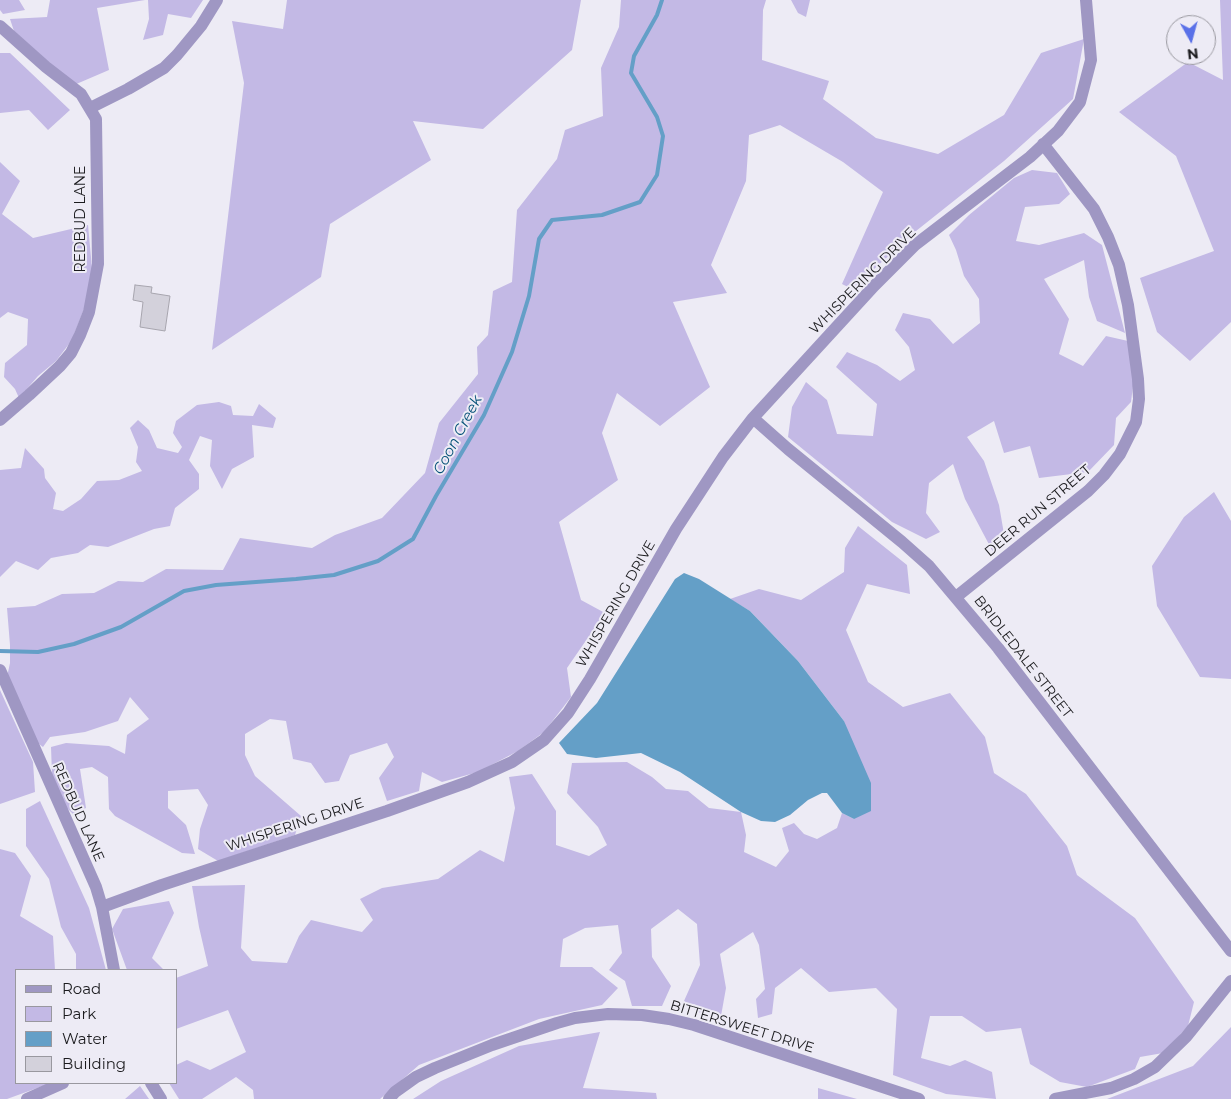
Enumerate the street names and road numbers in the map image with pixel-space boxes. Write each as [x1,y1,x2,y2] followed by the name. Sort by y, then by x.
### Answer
[73,166,89,272] street label: REDBUD LANE
[806,224,920,338] street label: WHISPERING DRIVE
[981,462,1095,560] street label: DEER RUN STREET
[573,538,659,670] street label: WHISPERING DRIVE
[970,593,1076,721] street label: BRIDLEDALE STREET
[49,760,107,864] street label: REDBUD LANE
[224,795,366,855] street label: WHISPERING DRIVE
[668,997,816,1057] street label: BITTERSWEET DRIVE

